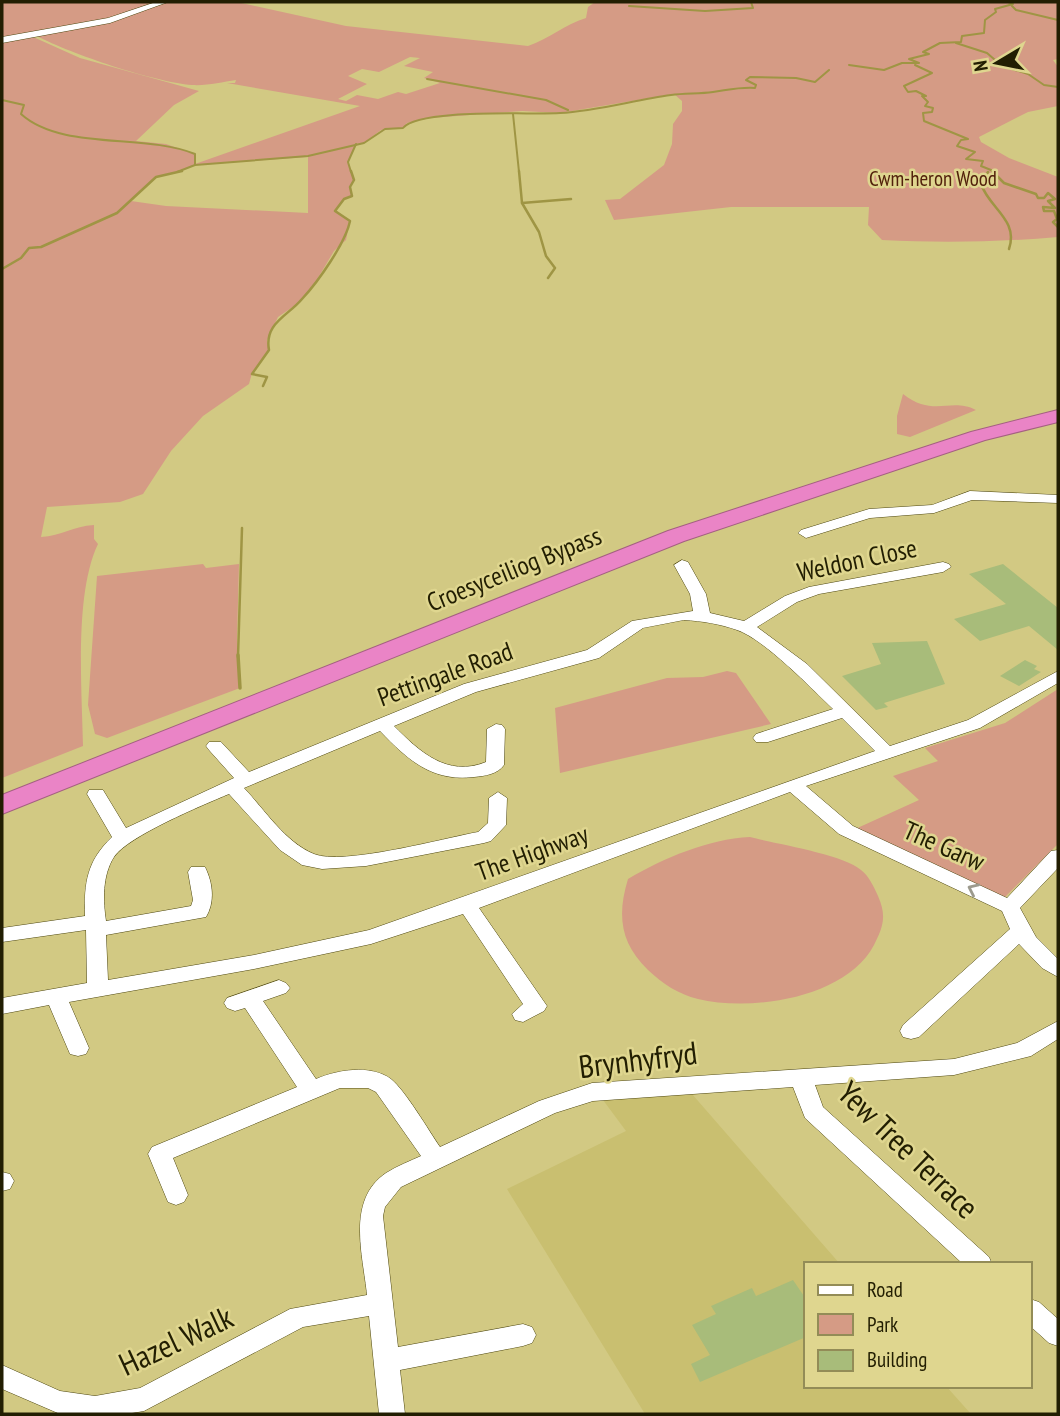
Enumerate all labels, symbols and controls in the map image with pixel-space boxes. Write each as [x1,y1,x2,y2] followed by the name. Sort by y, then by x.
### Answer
[962,28,1032,98] north arrow
[968,59,993,73] text: N
[869,165,997,192] park label: Cwm-heron Wood
[422,519,606,619] street label: Croesyceiliog Bypass
[794,531,920,588] street label: Weldon Close
[373,634,517,713] street label: Pettingale Road
[899,813,990,878] street label: The Garw
[471,817,593,888] street label: The Highway
[968,883,980,897] one-way arrow
[576,1031,699,1087] street label: Brynhyfryd
[829,1071,988,1227] street label: Yew Tree Terrace
[804,1262,1032,1388] legend
[867,1276,903,1303] text: Road
[112,1295,240,1385] street label: Hazel Walk
[867,1311,898,1338] text: Park
[867,1346,927,1373] text: Building

